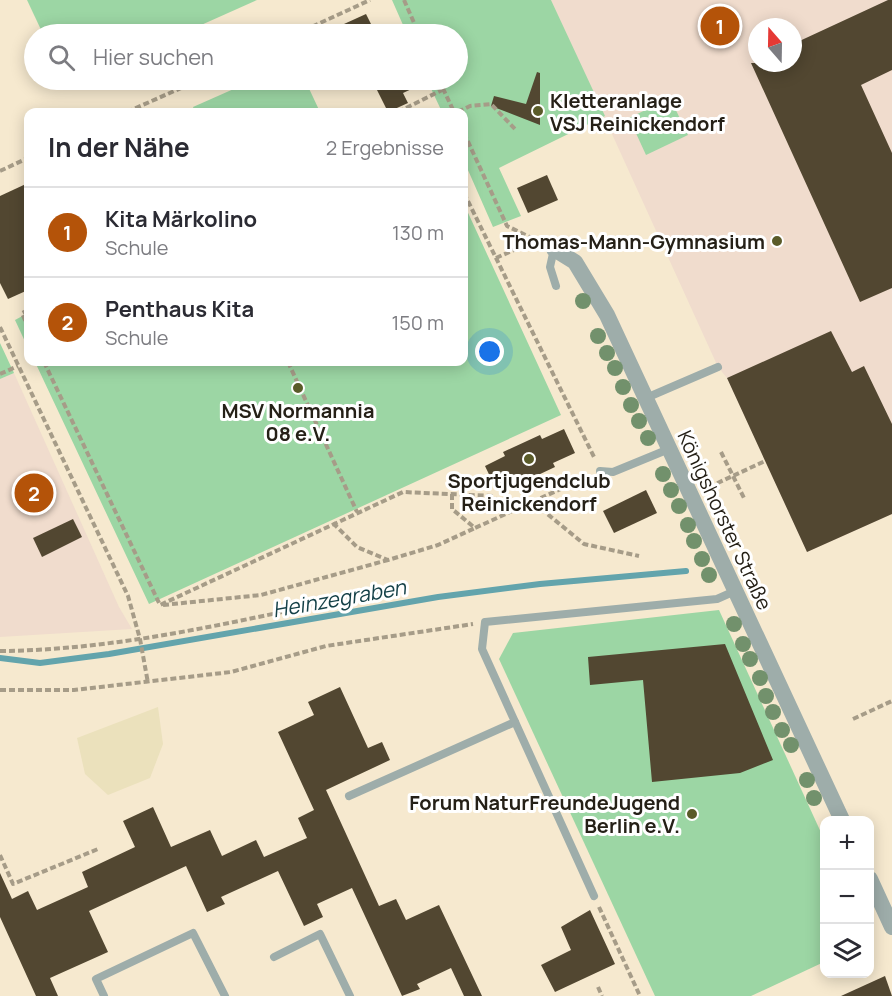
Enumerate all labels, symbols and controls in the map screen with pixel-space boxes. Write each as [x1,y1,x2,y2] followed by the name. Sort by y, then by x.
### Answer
[700,3,740,48] pin: 1
[748,18,802,72] north arrow
[24,24,468,90] search box
[45,41,78,74] icon: search
[93,42,214,72] text: Hier suchen
[550,87,725,137] place label: Kletteranlage VSJ Reinickendorf
[531,104,545,118] marker: Kletteranlage VSJ Reinickendorf
[48,129,190,165] text: In der Nähe
[326,134,444,161] text: 2 Ergebnisse
[105,204,257,234] text: Kita Märkolino
[63,219,72,246] text: 1
[392,219,444,246] text: 130 m
[502,228,765,255] place label: Thomas-Mann-Gymnasium
[105,234,169,261] text: Schule
[770,234,784,248] marker: Thomas-Mann-Gymnasium
[105,294,254,324] text: Penthaus Kita
[62,309,73,336] text: 2
[391,309,444,336] text: 150 m
[105,324,169,351] text: Schule
[475,337,504,366] your location
[291,381,305,395] marker: MSV Normannia 08 e.V.
[221,397,375,447] place label: MSV Normannia 08 e.V.
[672,426,778,614] street label: Königshorster Straße
[522,452,536,466] marker: Sportjugendclub Reinickendorf
[447,467,611,517] place label: Sportjugendclub Reinickendorf
[15,470,54,516] pin: 2
[270,572,409,623] water label: Heinzegraben
[409,789,680,839] place label: Forum NaturFreundeJugend Berlin e.V.
[685,807,699,821] marker: Forum NaturFreundeJugend Berlin e.V.
[820,816,874,978] map controls
[820,816,874,870] button: +
[820,870,874,924] button: −
[820,924,874,978] button: layers

